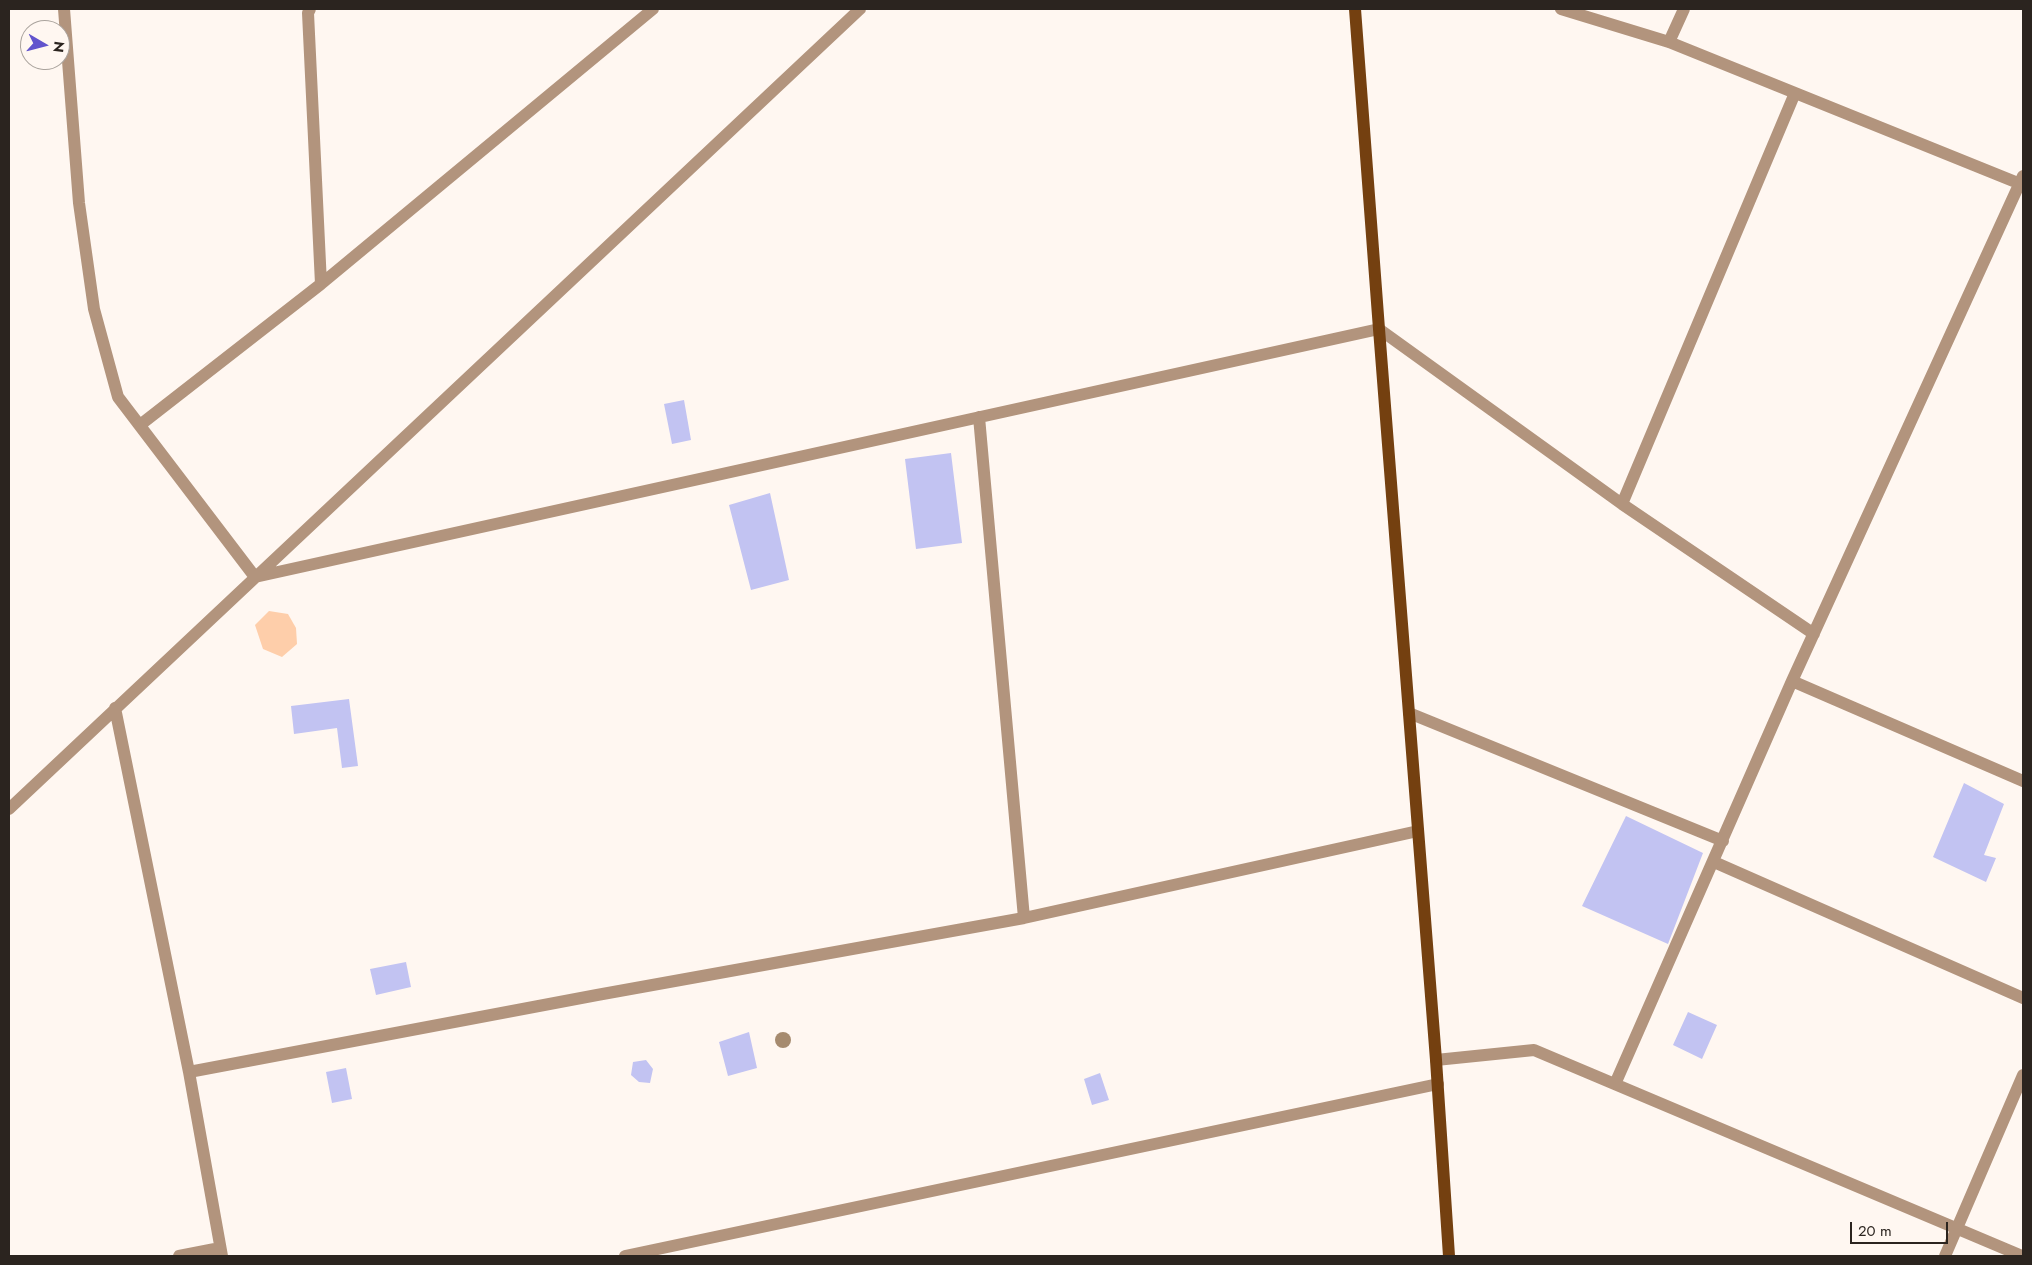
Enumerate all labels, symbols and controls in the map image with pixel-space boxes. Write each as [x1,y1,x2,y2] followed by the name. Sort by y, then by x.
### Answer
[20,20,70,70] north arrow
[48,40,70,54] text: N
[1852,1212,1950,1244] scale bar
[1858,1220,1892,1242] text: 20 m

